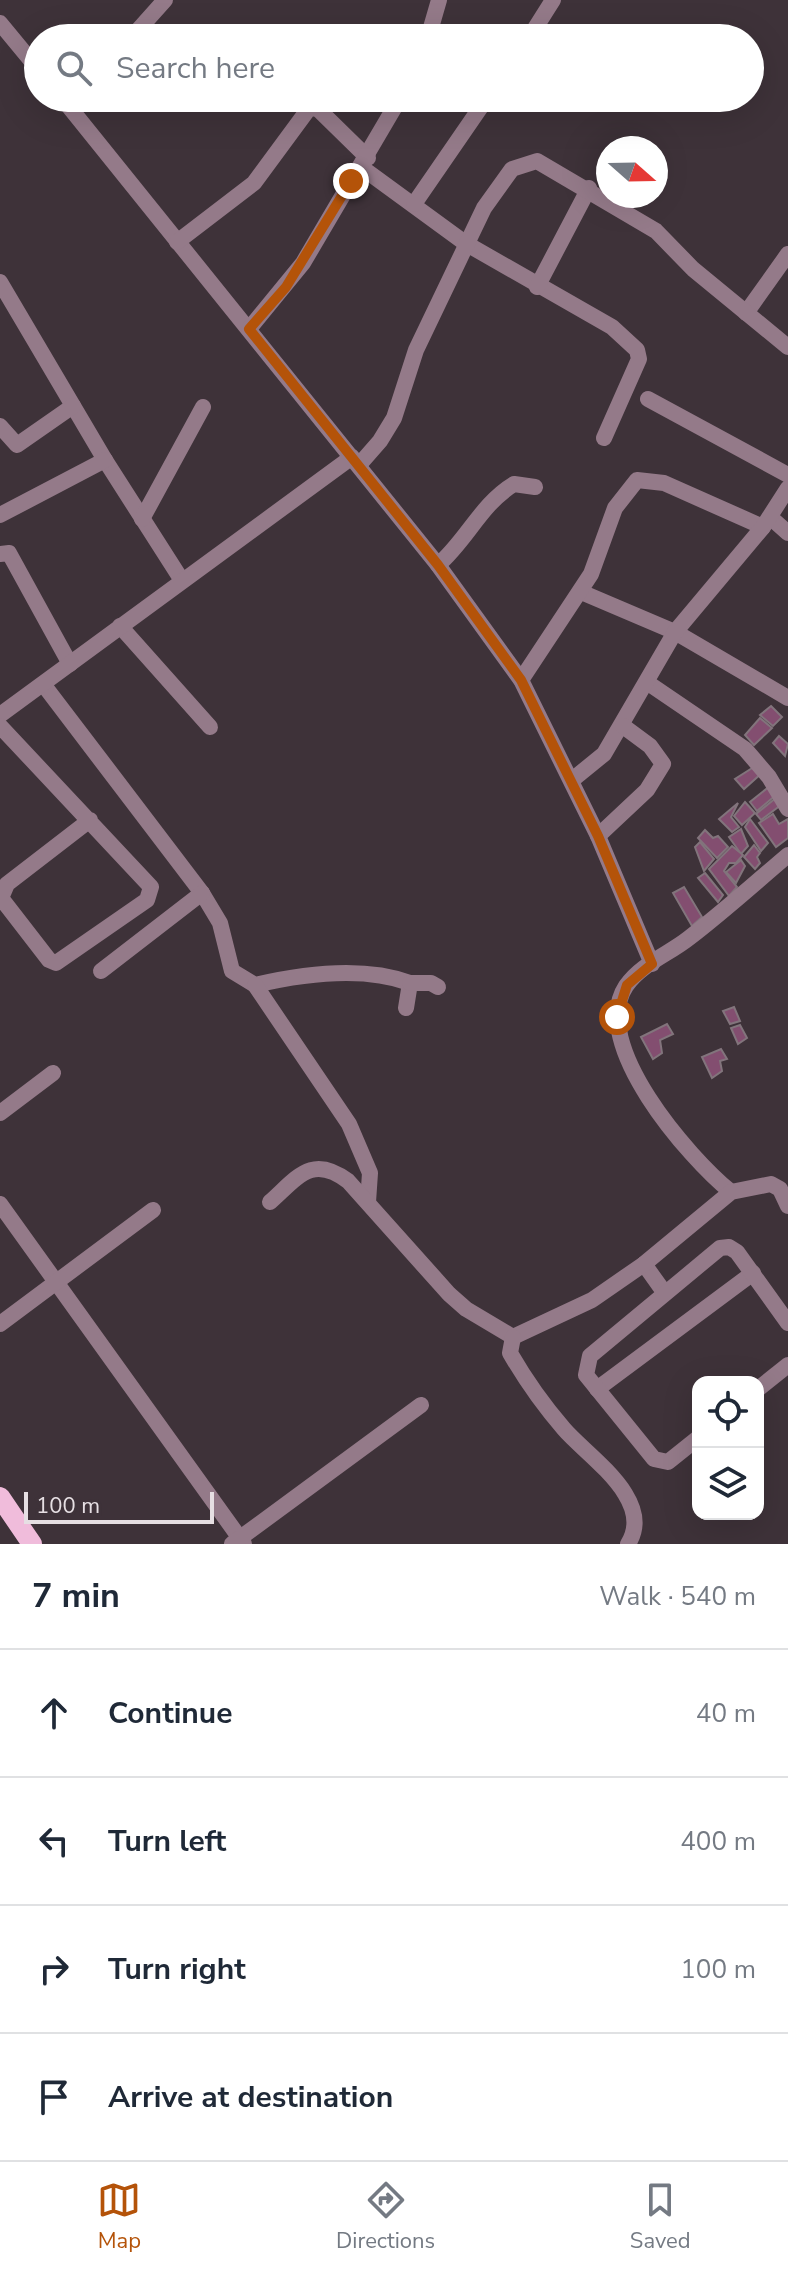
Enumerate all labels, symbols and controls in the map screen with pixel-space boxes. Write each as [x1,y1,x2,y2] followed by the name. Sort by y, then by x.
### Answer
[24,24,764,112] search box
[52,46,96,90] icon: search
[116,48,275,89] text: Search here
[596,136,668,208] north arrow
[333,163,369,199] route end
[599,999,635,1035] route start
[692,1376,764,1520] map controls
[692,1376,764,1448] button: locate
[692,1448,764,1520] button: layers
[24,1488,214,1524] scale bar
[36,1491,100,1521] text: 100 m
[32,1573,120,1619] text: 7 min
[599,1579,756,1614] text: Walk · 540 m
[32,1691,76,1735] icon: ahead
[108,1693,233,1734] text: Continue
[696,1696,756,1731] text: 40 m
[32,1819,76,1863] icon: left
[108,1821,226,1862] text: Turn left
[680,1824,756,1859] text: 400 m
[32,1947,76,1991] icon: right
[108,1949,246,1990] text: Turn right
[680,1952,756,1987] text: 100 m
[32,2075,76,2119] icon: arrive
[108,2077,393,2118] text: Arrive at destination
[97,2178,141,2256] tab: Map
[336,2178,435,2256] tab: Directions
[630,2178,691,2256] tab: Saved

